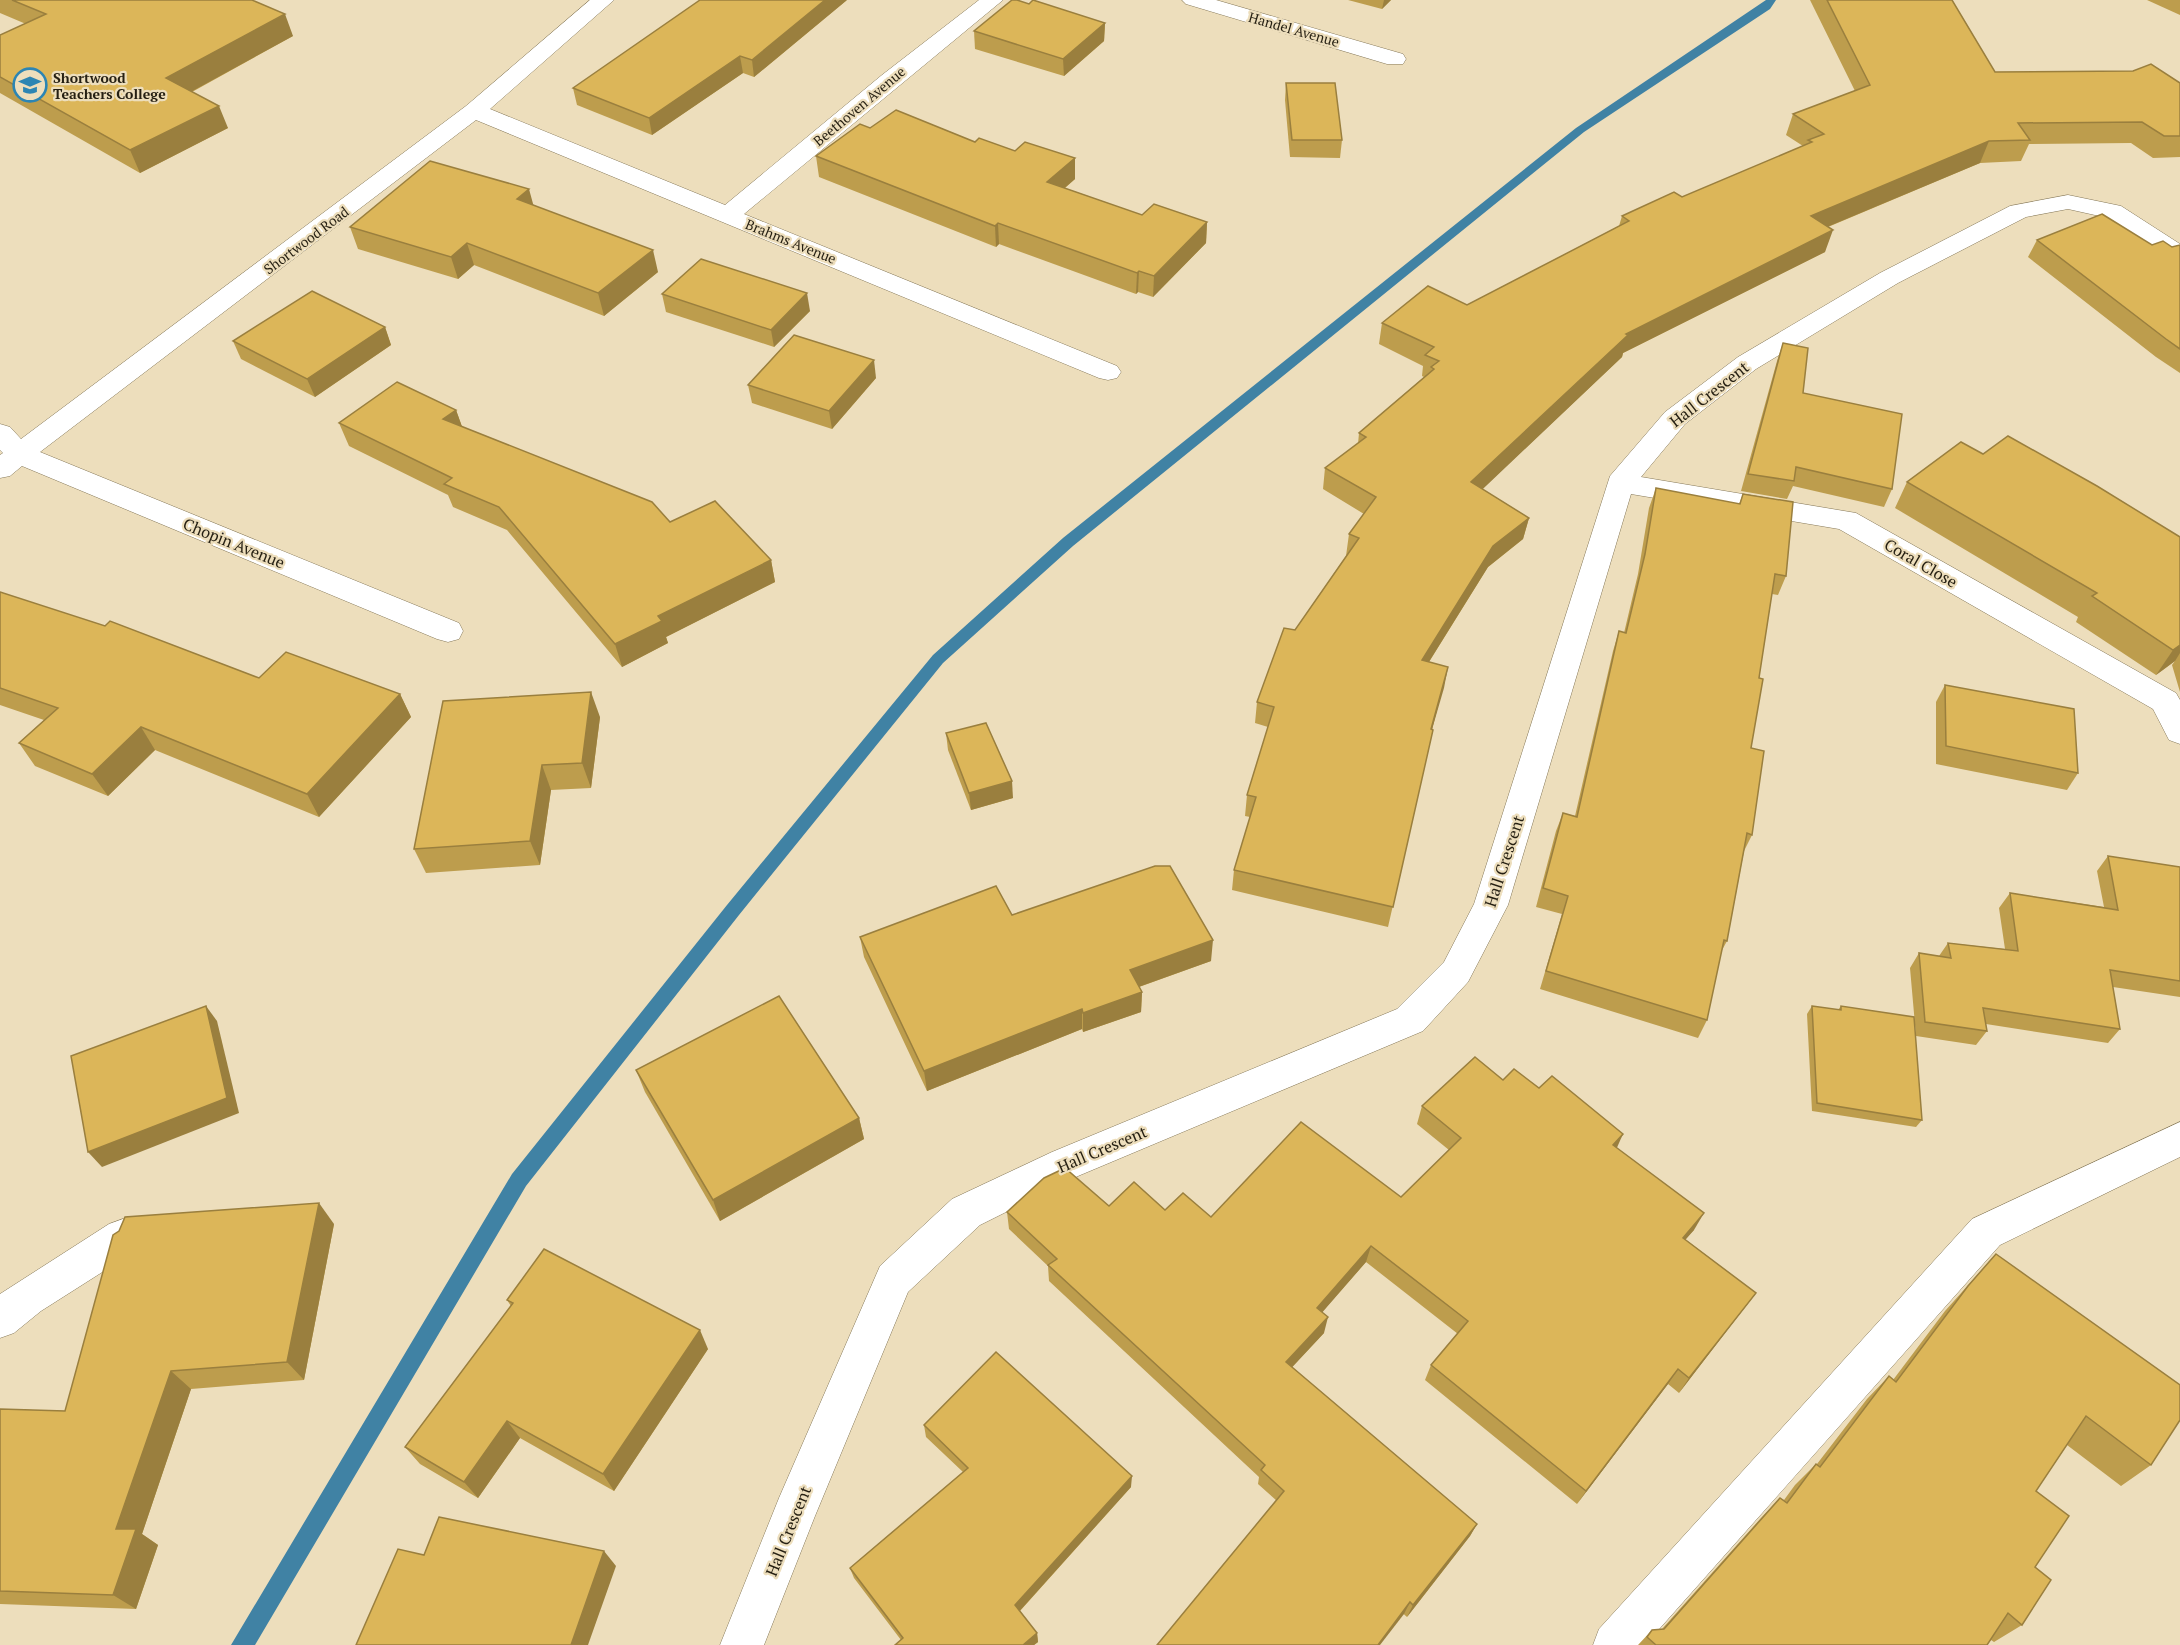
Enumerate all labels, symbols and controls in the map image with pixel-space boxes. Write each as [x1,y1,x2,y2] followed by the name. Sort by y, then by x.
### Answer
[1246,7,1342,51] street label: Handel Avenue
[809,62,909,150] street label: Beethoven Avenue
[12,67,48,103] school or university icon: Shortwood Teachers College
[53,68,166,103] place label: Shortwood Teachers College
[260,202,353,278] street label: Shortwood Road
[743,214,839,268] street label: Brahms Avenue
[1665,356,1753,432] street label: Hall Crescent
[180,513,288,573] street label: Chopin Avenue
[1881,533,1961,593] street label: Coral Close
[1479,812,1529,910] street label: Hall Crescent
[1054,1120,1150,1178] street label: Hall Crescent
[760,1483,816,1579] street label: Hall Crescent

